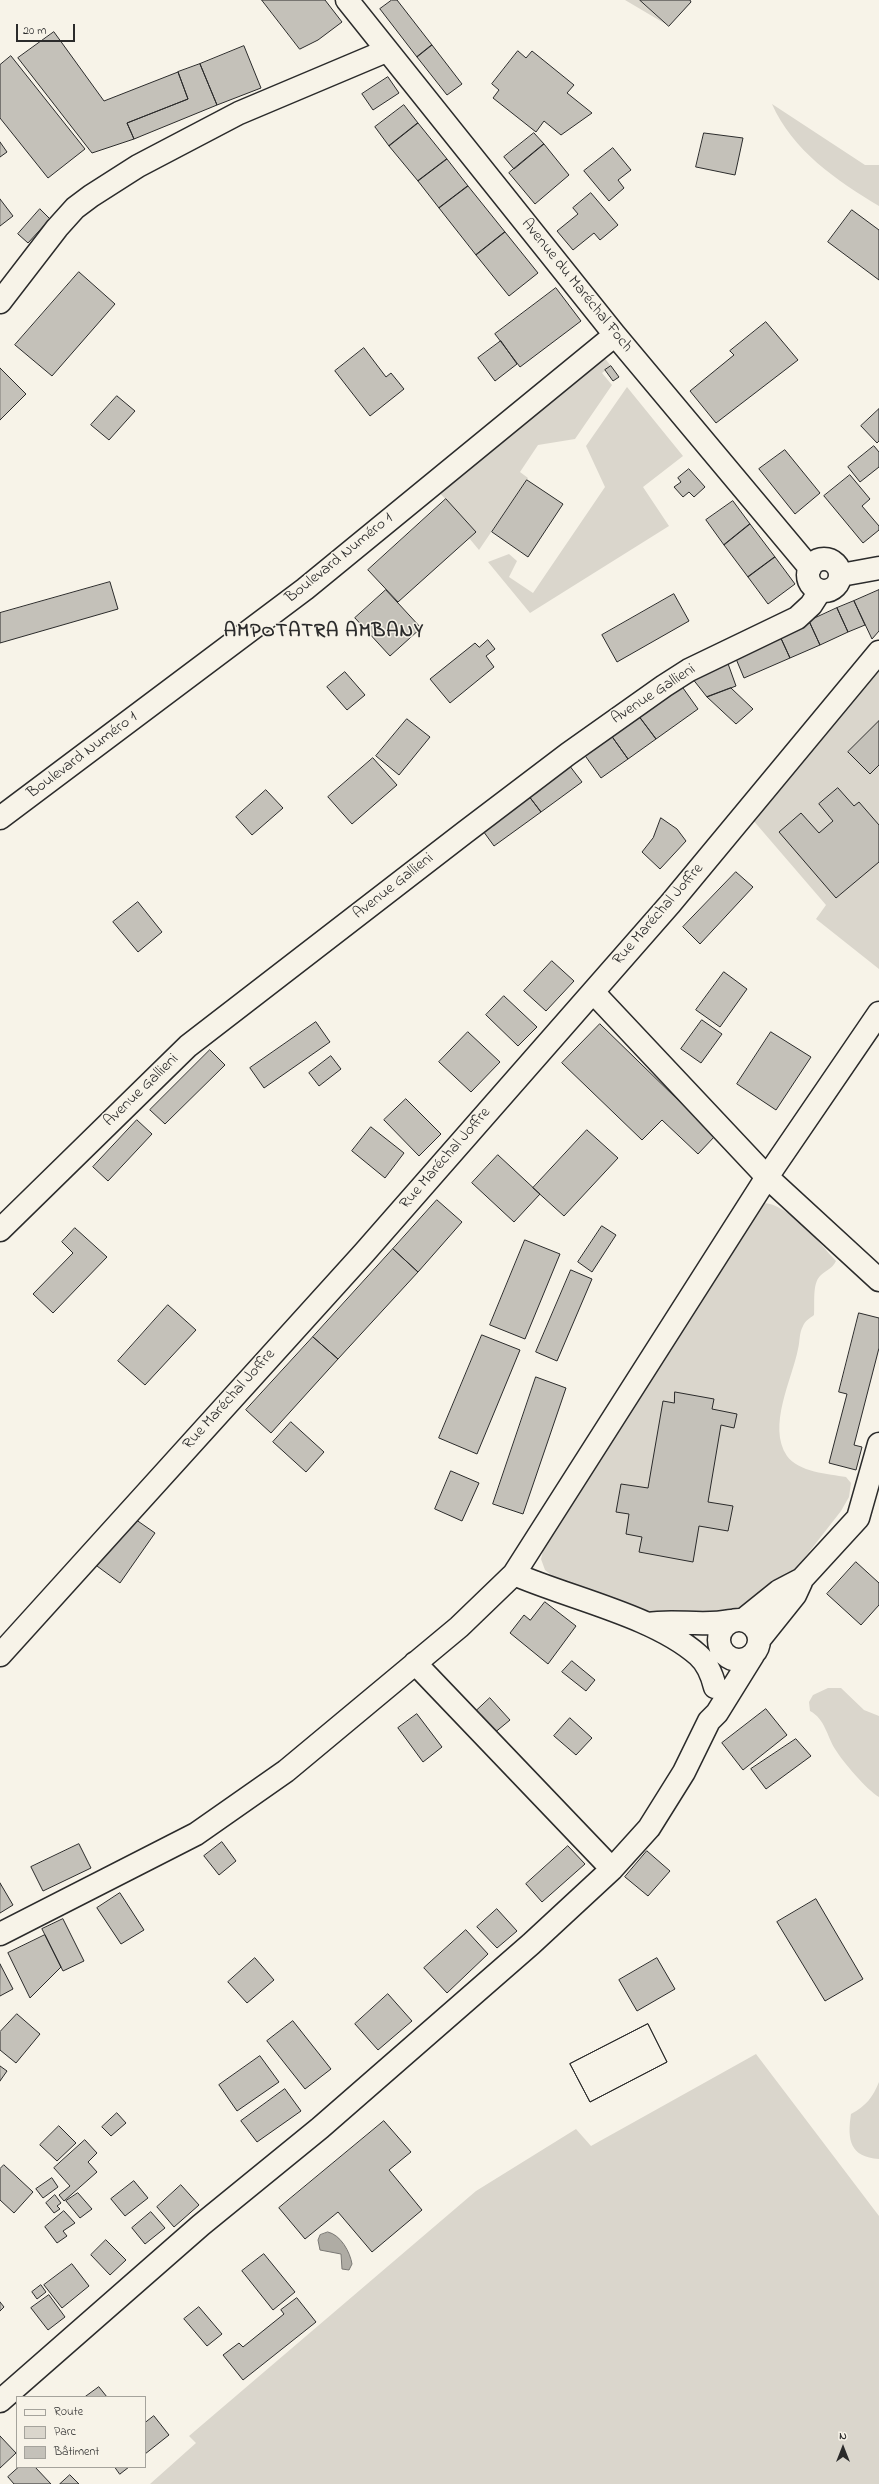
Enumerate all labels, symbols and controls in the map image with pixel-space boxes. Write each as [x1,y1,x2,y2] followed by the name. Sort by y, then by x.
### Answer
[18,16,77,42] scale bar
[23,22,46,40] text: 20 m
[516,215,636,357] street label: Avenue du Maréchal Foch
[282,510,398,608] street label: Boulevard Numéro 1
[224,621,424,645] district label: AMPOTATRA AMBANY
[608,661,700,729] street label: Avenue Gallieni
[24,708,142,804] street label: Boulevard Numéro 1
[350,850,438,924] street label: Avenue Gallieni
[609,860,709,970] street label: Rue Maréchal Joffre
[101,1051,183,1131] street label: Avenue Gallieni
[396,1104,496,1214] street label: Rue Maréchal Joffre
[180,1346,280,1454] street label: Rue Maréchal Joffre
[16,2396,146,2468] legend
[54,2403,83,2421] text: Route
[54,2423,76,2441] text: Parc
[823,2428,863,2468] north arrow
[839,2428,847,2444] text: N
[54,2443,99,2461] text: Bâtiment

